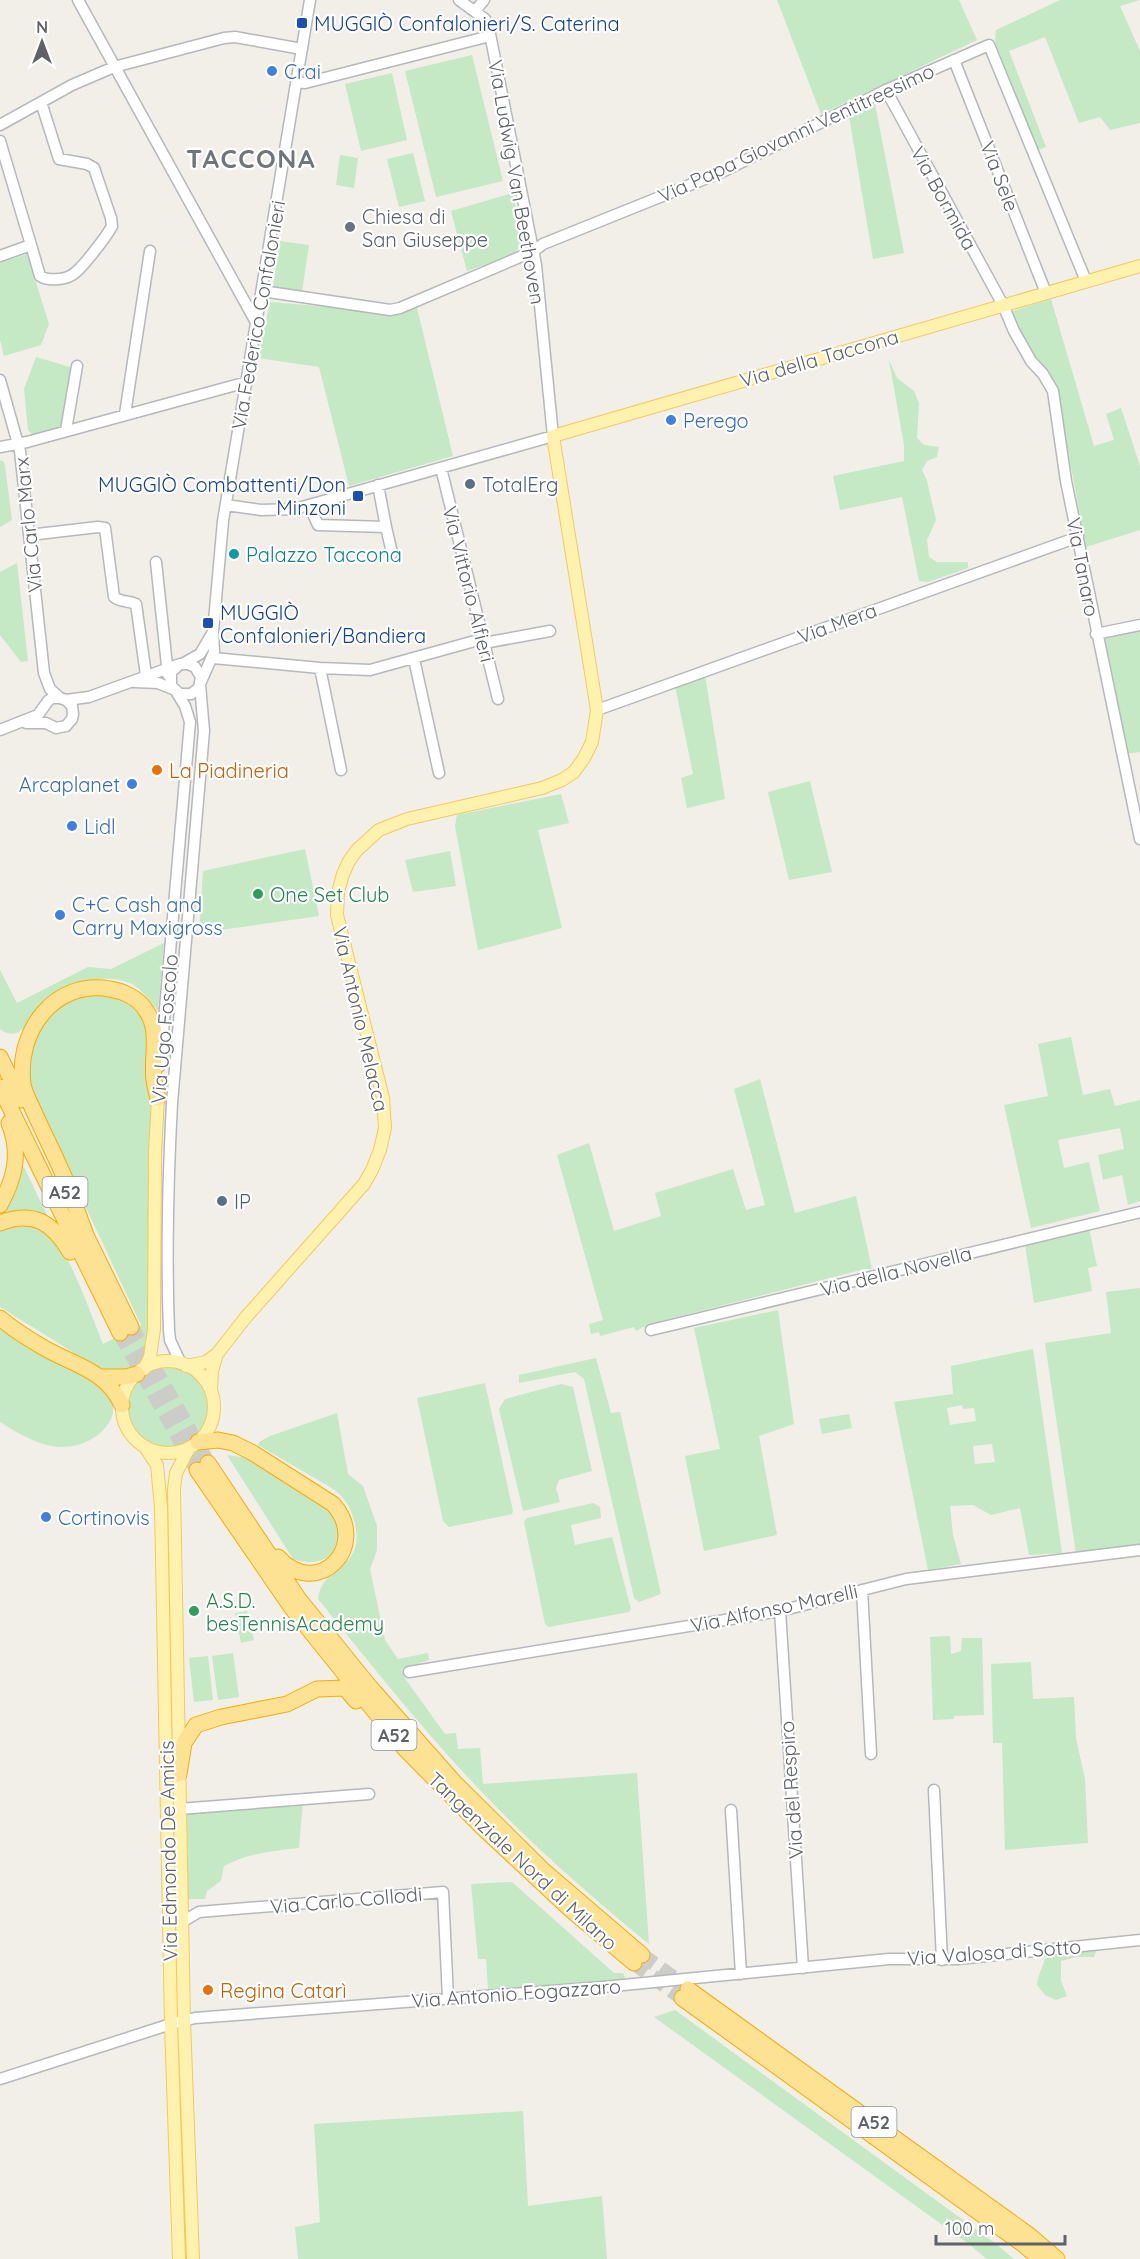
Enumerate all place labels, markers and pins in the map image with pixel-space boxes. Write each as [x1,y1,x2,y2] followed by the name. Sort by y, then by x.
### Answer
[314,11,620,36] place label: MUGGIÒ Confalonieri/S. Caterina
[295,16,309,30] marker: MUGGIÒ Confalonieri/S. Caterina
[284,59,321,84] place label: Crai
[265,64,279,78] marker: Crai
[362,204,488,252] place label: Chiesa di San Giuseppe
[343,220,357,234] marker: Chiesa di San Giuseppe
[683,408,749,433] place label: Perego
[664,413,678,427] marker: Perego
[98,472,346,520] place label: MUGGIÒ Combattenti/Don Minzoni
[482,472,559,497] place label: TotalErg
[463,477,477,491] marker: TotalErg
[351,489,365,503] marker: MUGGIÒ Combattenti/Don Minzoni
[246,542,402,567] place label: Palazzo Taccona
[227,547,241,561] marker: Palazzo Taccona
[220,600,426,648] place label: MUGGIÒ Confalonieri/Bandiera
[201,616,215,630] marker: MUGGIÒ Confalonieri/Bandiera
[169,758,289,783] place label: La Piadineria
[150,763,164,777] marker: La Piadineria
[19,772,120,797] place label: Arcaplanet
[125,777,139,791] marker: Arcaplanet
[84,814,116,839] place label: Lidl
[65,819,79,833] marker: Lidl
[270,882,389,907] place label: One Set Club
[251,887,265,901] marker: One Set Club
[72,892,223,940] place label: C+C Cash and Carry Maxigross
[53,908,67,922] marker: C+C Cash and Carry Maxigross
[234,1189,251,1214] place label: IP
[215,1194,229,1208] marker: IP
[58,1505,150,1530] place label: Cortinovis
[39,1510,53,1524] marker: Cortinovis
[206,1588,384,1636] place label: A.S.D. besTennisAcademy
[187,1604,201,1618] marker: A.S.D. besTennisAcademy
[220,1978,346,2003] place label: Regina Catarì
[201,1983,215,1997] marker: Regina Catarì

